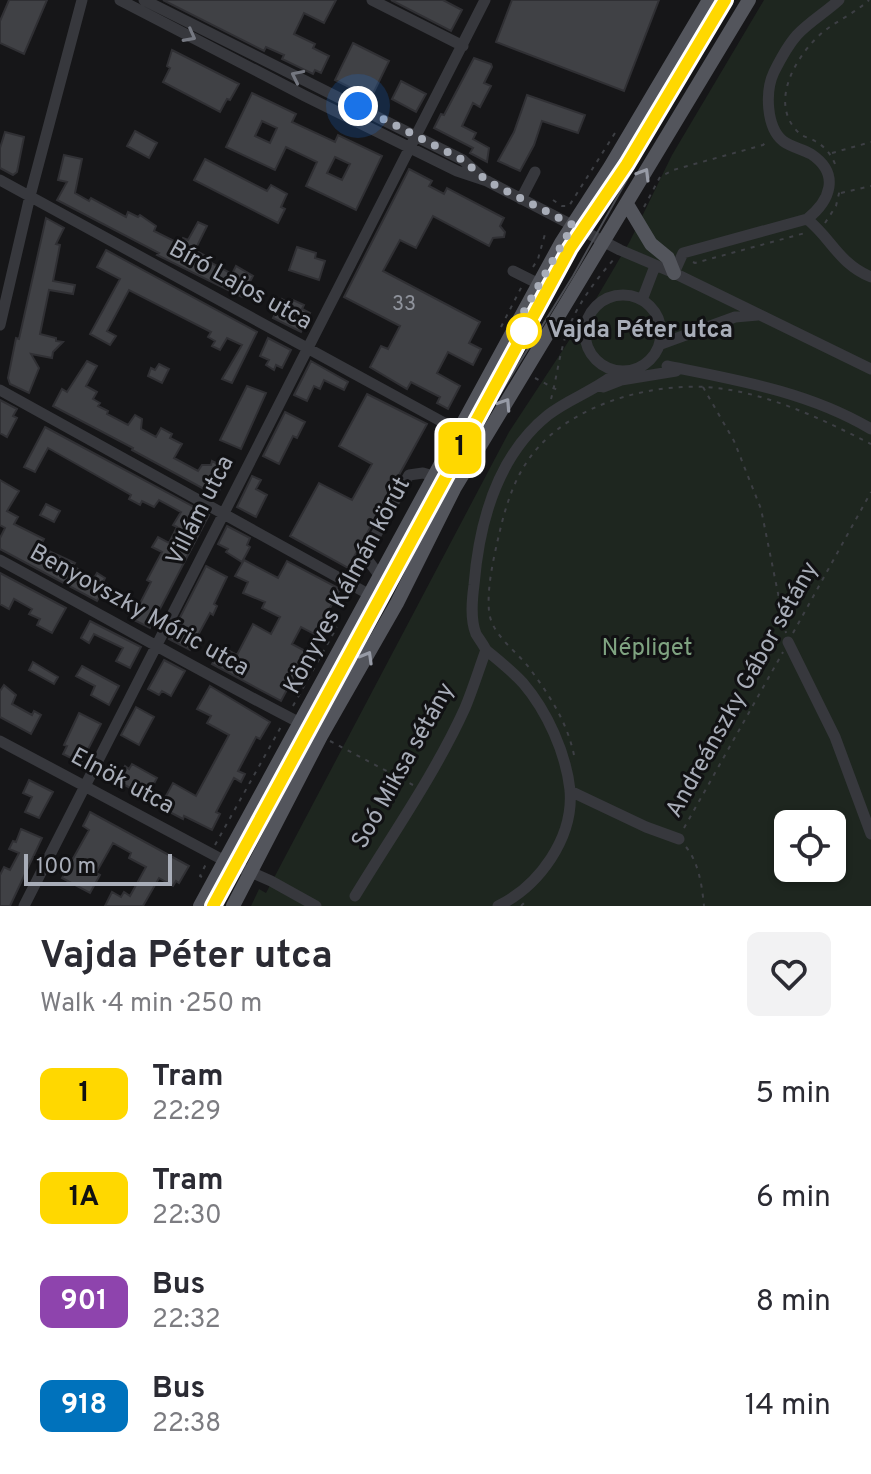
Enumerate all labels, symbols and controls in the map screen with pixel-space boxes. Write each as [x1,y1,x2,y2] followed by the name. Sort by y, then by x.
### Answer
[181,27,196,42] one-way arrow
[290,70,305,86] one-way arrow
[338,86,378,126] your location
[634,168,650,183] one-way arrow
[163,234,317,338] street label: Bíró Lajos utca
[392,292,416,318] house number: 33
[507,314,541,348] marker: Vajda Péter utca
[548,316,733,346] place label: Vajda Péter utca
[496,399,511,413] one-way arrow
[434,422,486,474] line badge: 1
[454,430,466,466] text: 1
[160,451,242,571] street label: Villám utca
[278,472,418,700] street label: Könyves Kálmán körút
[24,538,254,684] street label: Benyovszky Móric utca
[660,557,826,823] street label: Andreánszky Gábor sétány
[601,634,693,664] park label: Népliget
[357,651,373,665] one-way arrow
[346,678,462,854] street label: Soó Miksa sétány
[65,742,179,822] street label: Elnök utca
[774,810,846,882] map controls
[774,810,846,882] button: locate
[24,850,172,886] scale bar
[36,854,96,881] text: 100 m
[747,932,831,1016] button: heart
[40,933,333,982] text: Vajda Péter utca
[40,988,262,1021] text: Walk · 4 min · 250 m
[152,1059,223,1096] text: Tram
[78,1076,90,1112] text: 1
[755,1076,831,1113] text: 5 min
[152,1096,221,1129] text: 22:29
[152,1163,223,1200] text: Tram
[69,1180,99,1216] text: 1A
[756,1180,831,1217] text: 6 min
[152,1200,222,1233] text: 22:30
[152,1267,205,1304] text: Bus
[61,1284,107,1320] text: 901
[756,1284,831,1321] text: 8 min
[152,1304,221,1337] text: 22:32
[152,1371,205,1408] text: Bus
[61,1388,107,1424] text: 918
[745,1388,831,1425] text: 14 min
[152,1408,221,1441] text: 22:38

